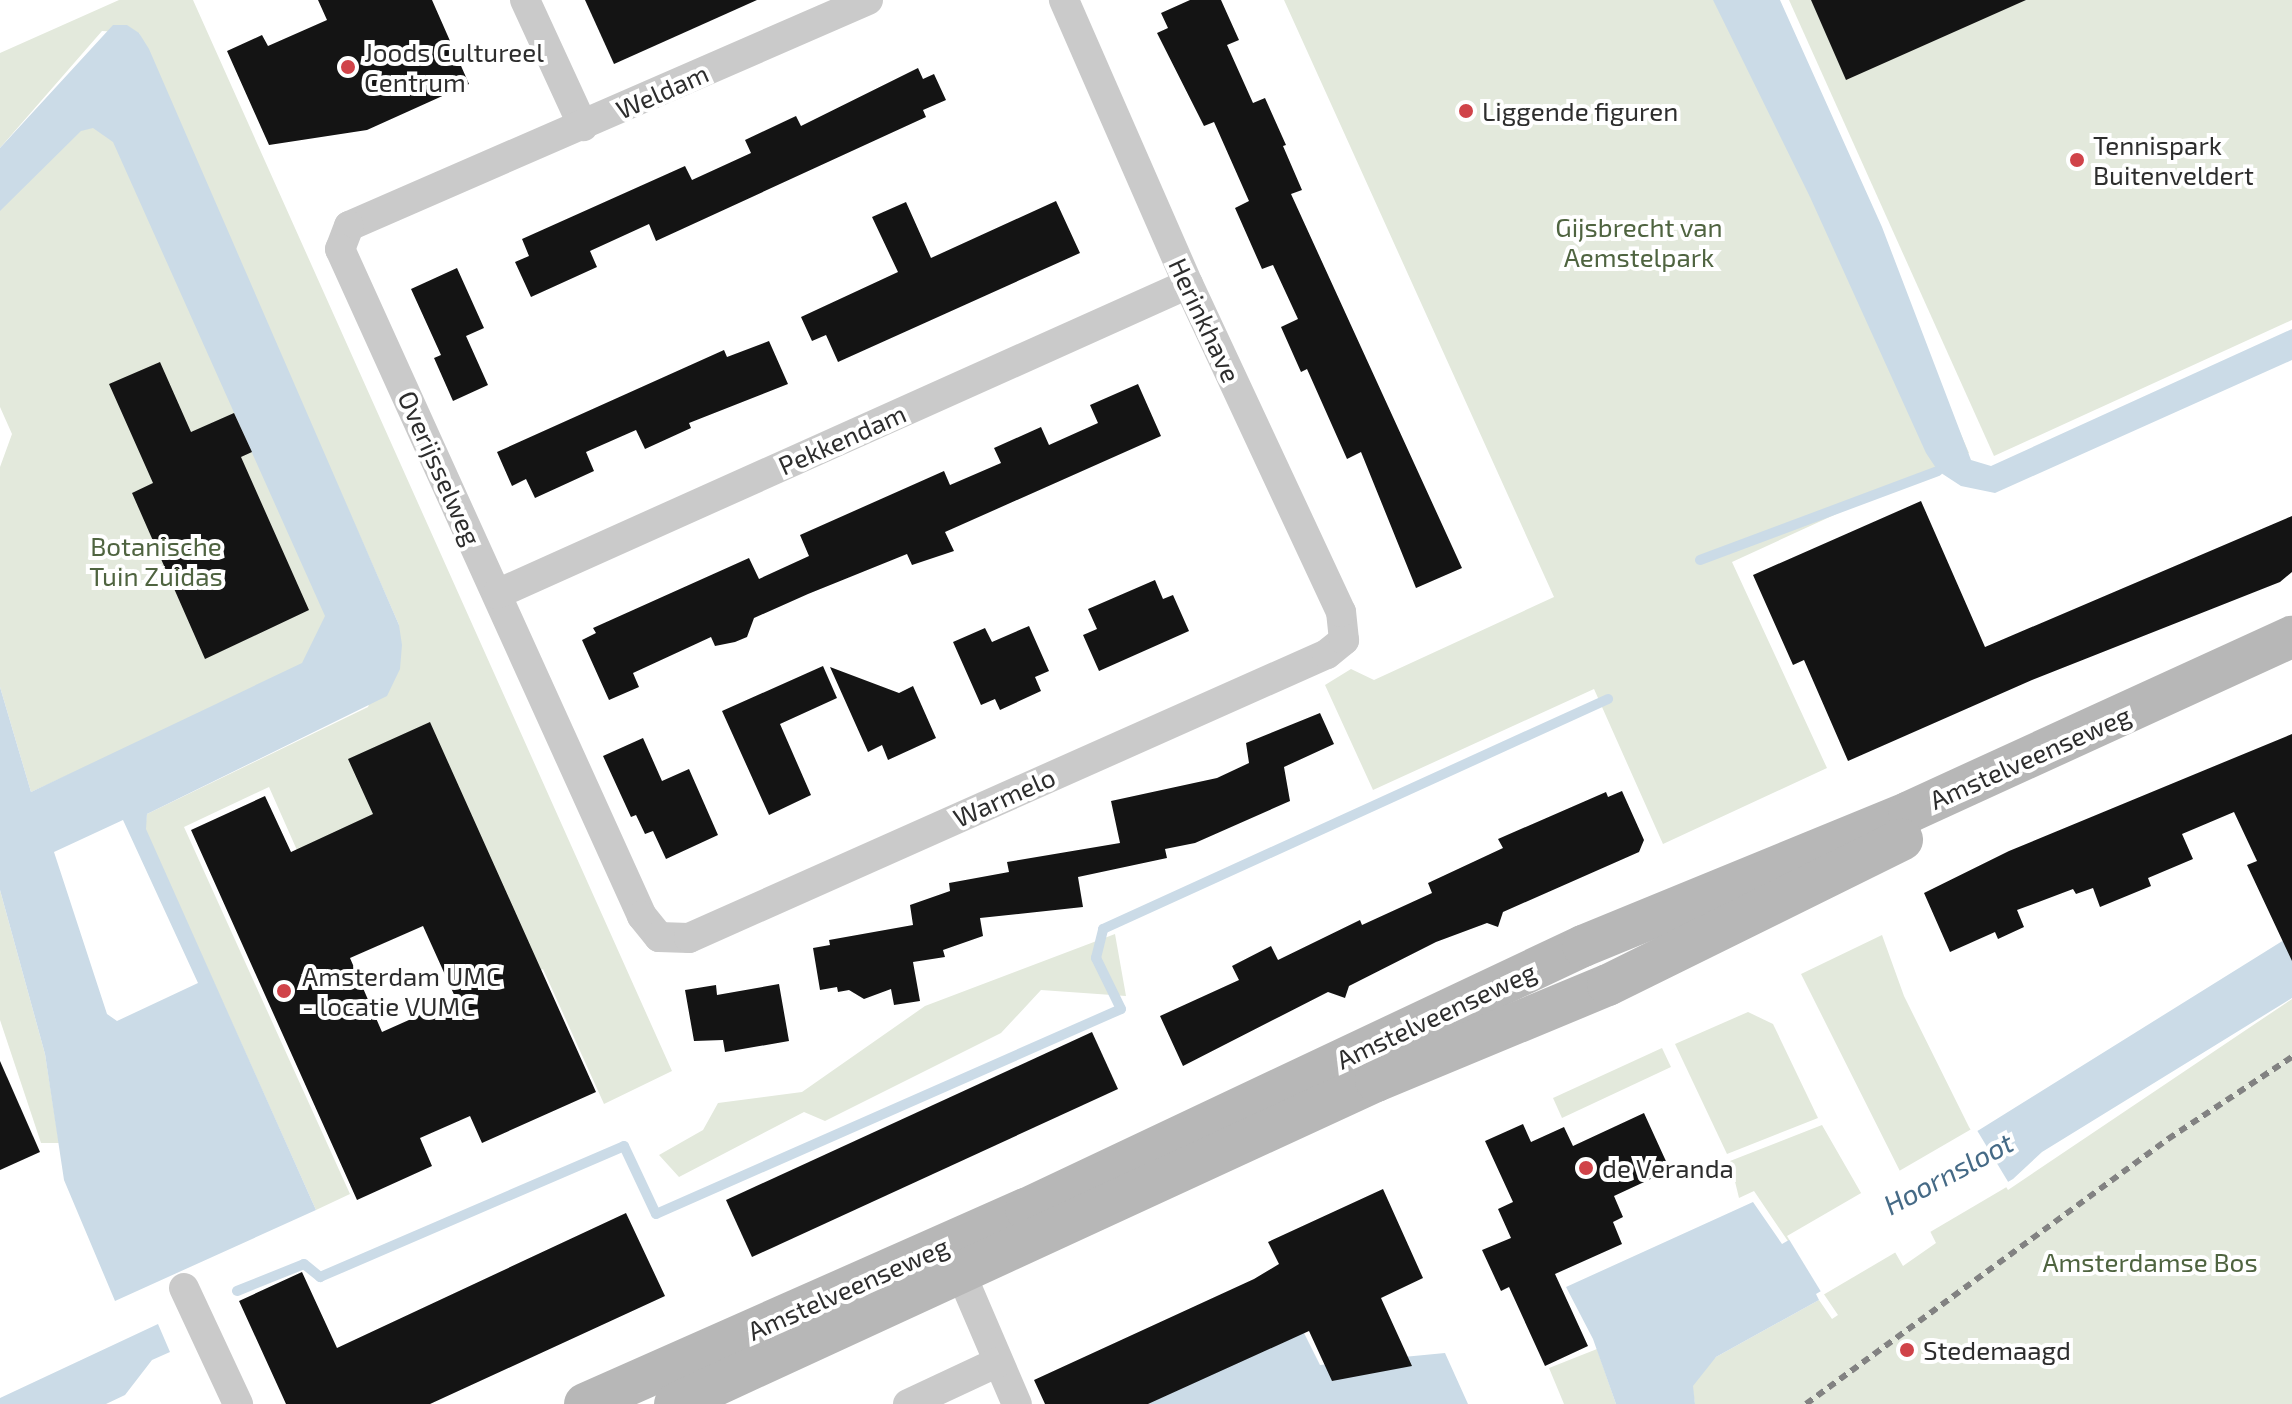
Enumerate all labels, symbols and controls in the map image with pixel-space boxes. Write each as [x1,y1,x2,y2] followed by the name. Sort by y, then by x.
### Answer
[364,36,544,98] place label: Joods Cultureel Centrum
[611,57,713,125] street label: Weldam
[339,58,357,76] marker: Joods Cultureel Centrum
[1482,95,1679,127] place label: Liggende figuren
[1457,102,1475,120] marker: Liggende figuren
[2093,129,2254,190] place label: Tennispark Buitenveldert
[2068,151,2086,169] marker: Tennispark Buitenveldert
[1555,211,1723,272] park label: Gijsbrecht van Aemstelpark
[1163,253,1247,387] street label: Herinkhave
[392,386,488,550] street label: Overijsselweg
[773,397,911,481] street label: Pekkendam
[89,530,223,592] park label: Botanische Tuin Zuidas
[1925,699,2135,815] street label: Amstelveenseweg
[948,761,1060,833] street label: Warmelo
[1331,955,1541,1075] street label: Amstelveenseweg
[302,960,501,1022] place label: Amsterdam UMC - locatie VUMC
[273,980,295,1002] marker: Amsterdam UMC - locatie VUMC
[1877,1125,2019,1221] water label: Hoornsloot
[1602,1152,1734,1184] place label: de Veranda
[1577,1159,1595,1177] marker: de Veranda
[743,1230,953,1346] street label: Amstelveenseweg
[2042,1246,2258,1278] park label: Amsterdamse Bos
[1923,1334,2071,1366] place label: Stedemaagd
[1898,1341,1916,1359] marker: Stedemaagd

